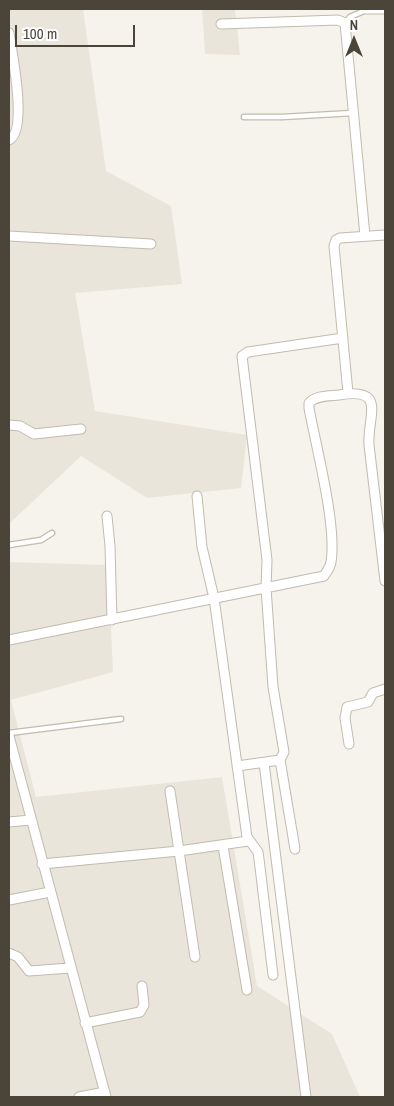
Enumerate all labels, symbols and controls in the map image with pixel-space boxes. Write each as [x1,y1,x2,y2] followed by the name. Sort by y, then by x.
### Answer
[18,15,138,47] scale bar
[329,15,379,65] north arrow
[350,16,358,34] text: N
[23,23,57,44] text: 100 m

